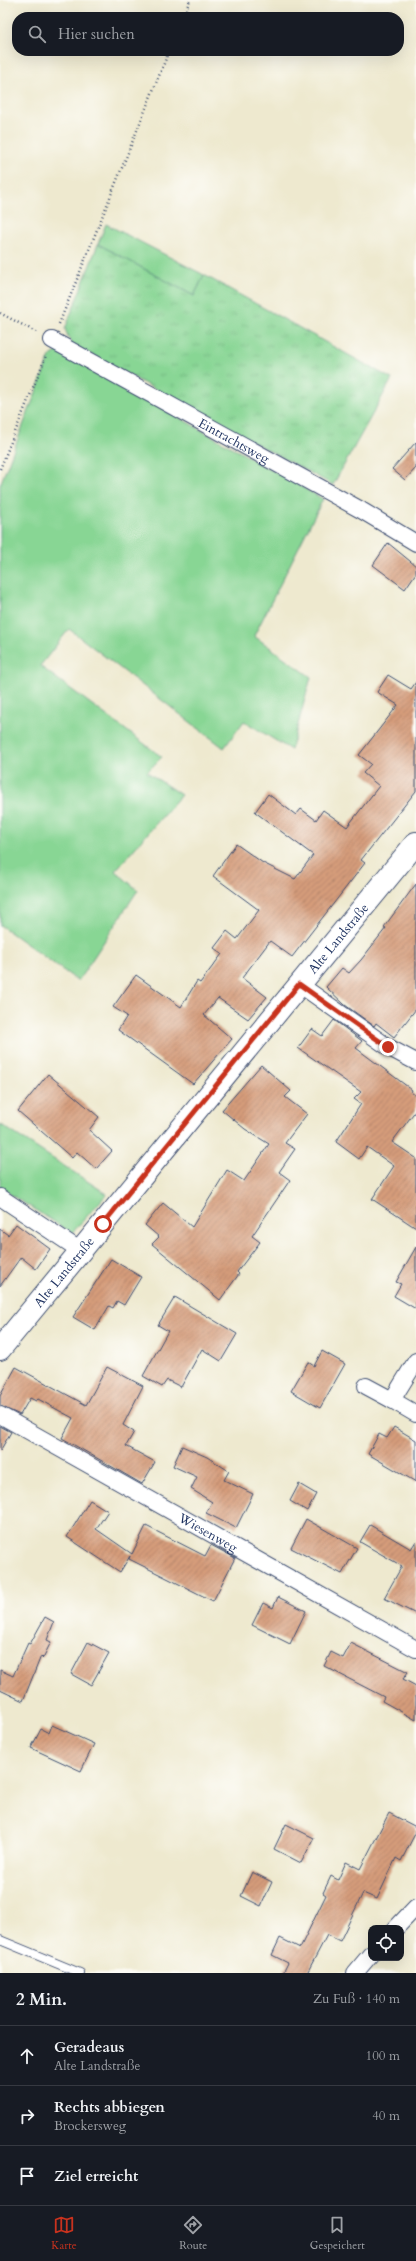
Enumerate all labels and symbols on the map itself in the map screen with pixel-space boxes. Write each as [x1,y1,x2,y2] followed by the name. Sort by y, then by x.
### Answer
[195,414,273,468] street label: Eintrachtsweg
[304,900,373,978] street label: Alte Landstraße
[379,1038,397,1056] route end
[94,1215,112,1233] route start
[30,1233,99,1311] street label: Alte Landstraße
[174,1509,241,1557] street label: Wiesenweg

